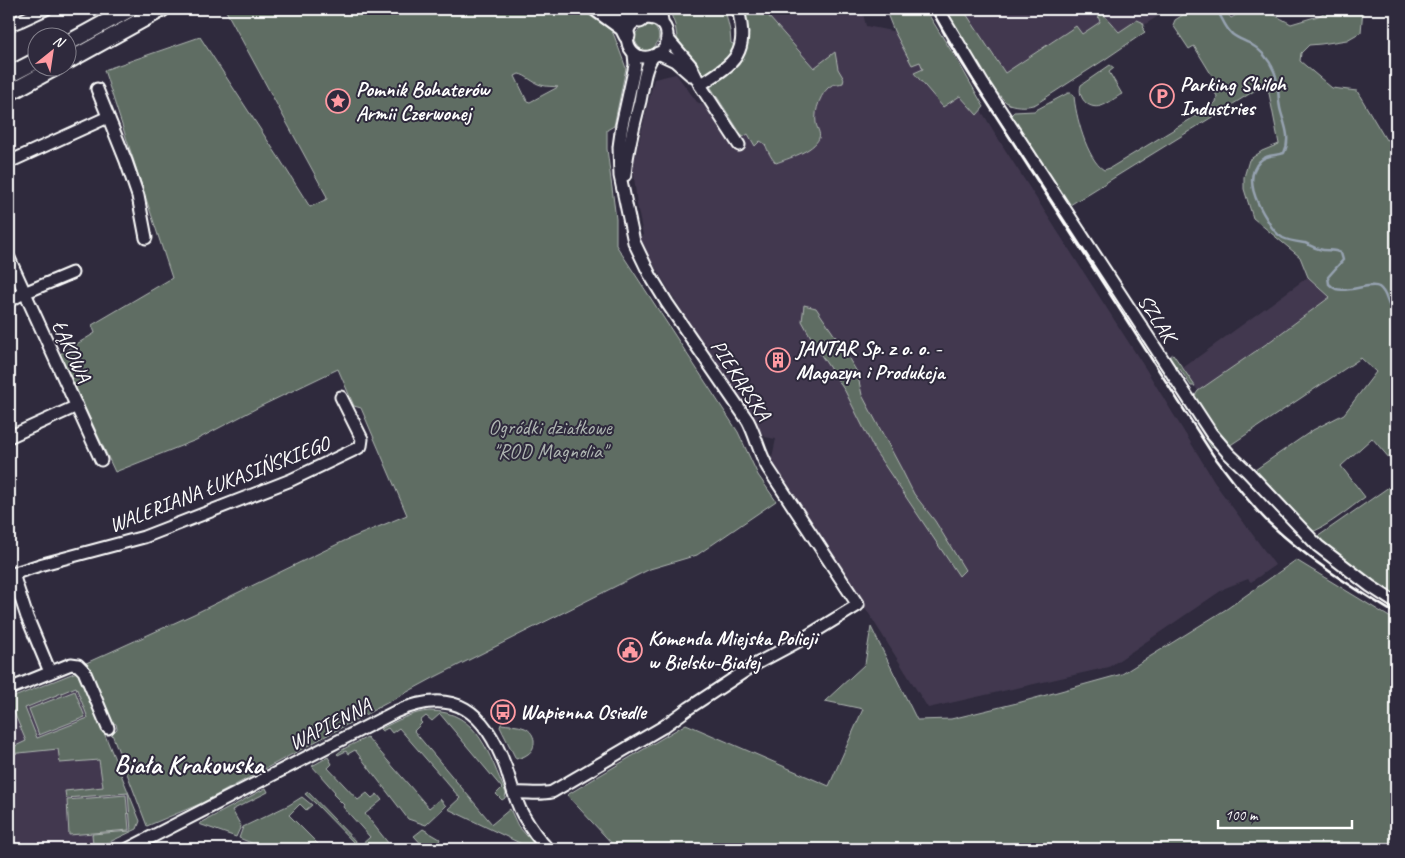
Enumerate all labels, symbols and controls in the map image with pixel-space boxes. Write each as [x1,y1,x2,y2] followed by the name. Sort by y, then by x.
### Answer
[28,28,78,78] north arrow
[50,32,68,52] text: N
[1180,71,1287,121] place label: Parking Shiloh Industries
[356,76,491,126] place label: Pomnik Bohaterów Armii Czerwonej
[1149,83,1175,109] parking icon: Parking Shiloh Industries
[325,88,351,114] place icon: Pomnik Bohaterów Armii Czerwonej
[1132,289,1184,350] street label: SZLAK
[46,316,98,387] street label: ŁĄKOWA
[705,335,778,426] street label: PIEKARSKA
[794,335,947,385] place label: JANTAR Sp. z o. o. - Magazyn i Produkcja
[765,347,791,373] building icon: JANTAR Sp. z o. o. - Magazyn i Produkcja
[488,414,613,464] park label: Ogródki działkowe "ROD Magnolia"
[105,429,335,538] street label: WALERIANA ŁUKASIŃSKIEGO
[648,625,820,675] place label: Komenda Miejska Policji w Bielsku-Białej
[617,637,643,663] public building icon: Komenda Miejska Policji w Bielsku-Białej
[285,692,377,756] street label: WAPIENNA
[490,699,516,725] bus stop icon: Wapienna Osiedle
[520,699,648,725] place label: Wapienna Osiedle
[114,748,266,781] district label: Biała Krakowska
[1218,798,1351,830] scale bar
[1225,806,1259,825] text: 100 m

